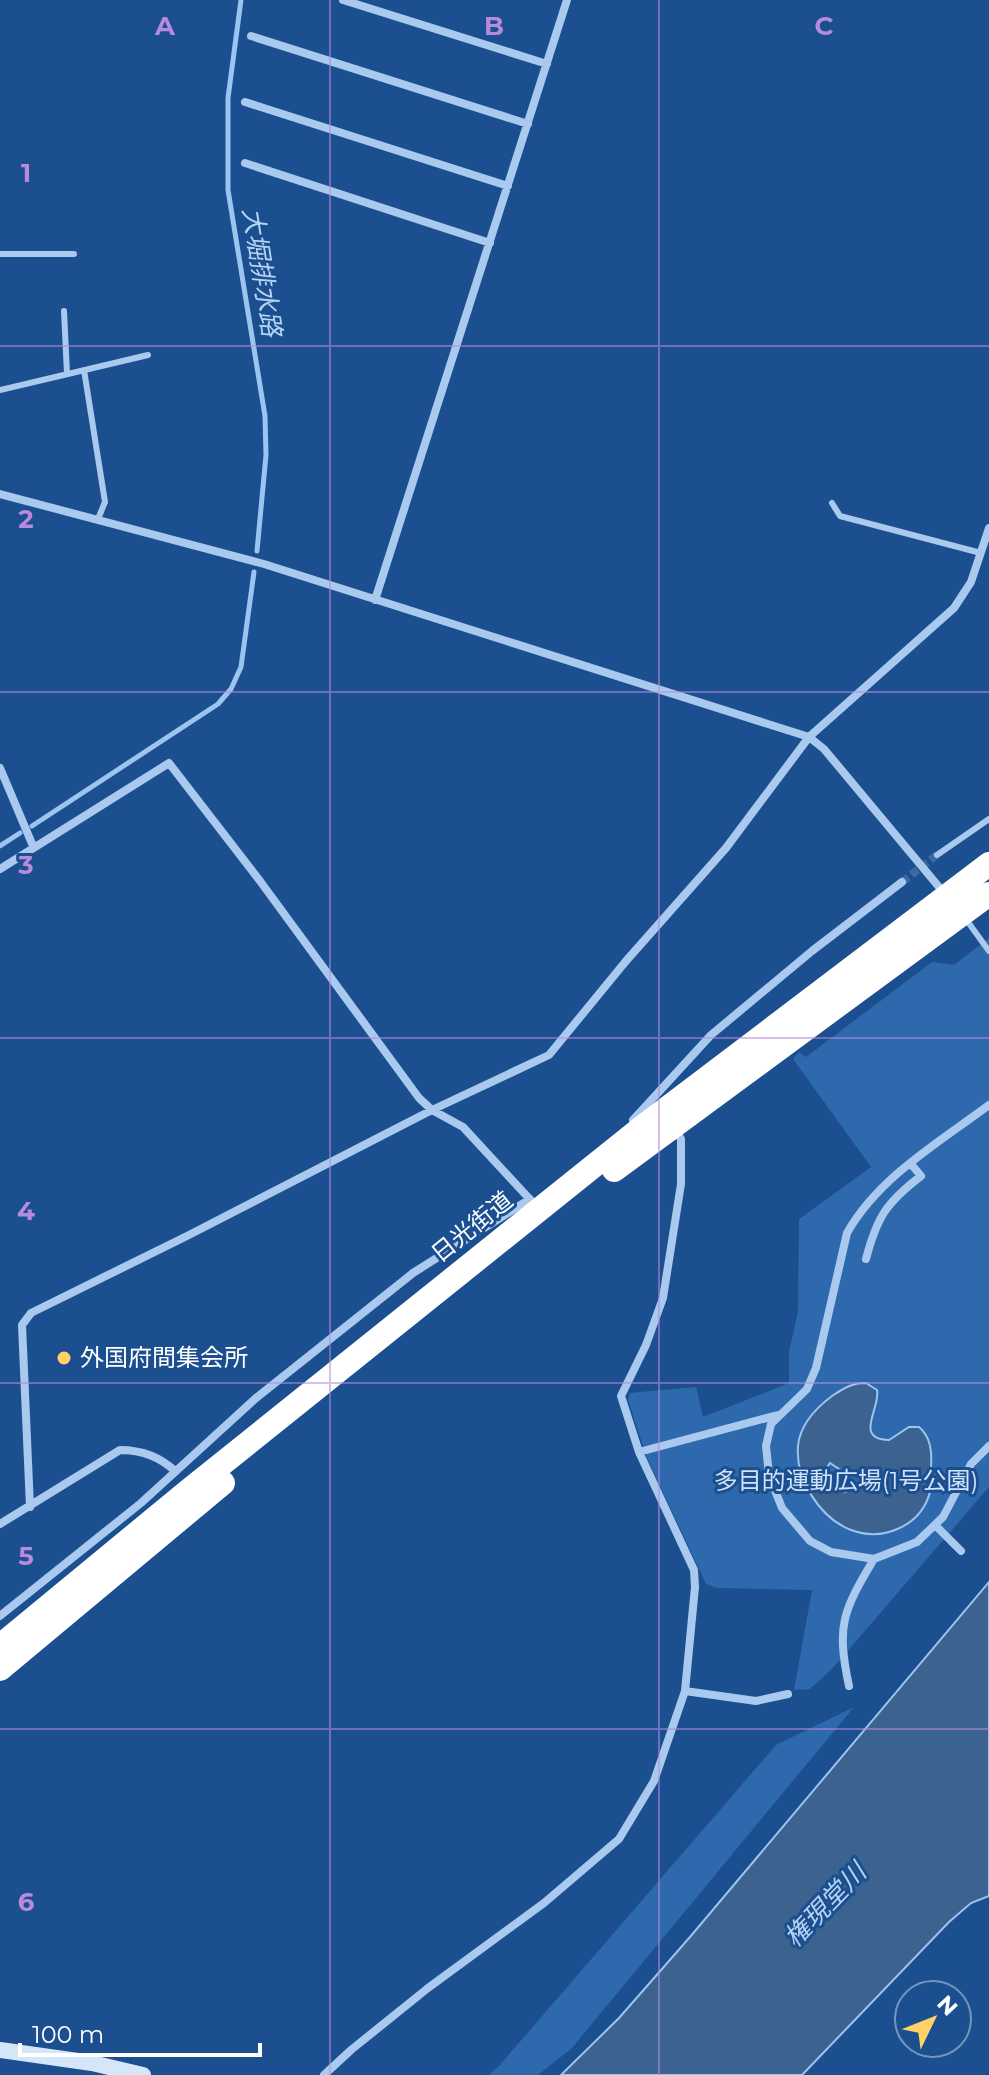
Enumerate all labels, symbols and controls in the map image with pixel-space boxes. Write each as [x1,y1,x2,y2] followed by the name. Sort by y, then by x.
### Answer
[154,10,176,42] text: A
[484,10,504,42] text: B
[815,10,834,42] text: C
[21,157,31,189] text: 1
[236,205,288,341] water label: 大堀排水路
[18,503,34,535] text: 2
[17,849,34,881] text: 3
[425,1185,518,1268] street label: 日光街道
[17,1195,35,1227] text: 4
[80,1343,248,1372] place label: 外国府間集会所
[55,1349,73,1367] marker: 外国府間集会所
[714,1466,978,1495] park label: 多目的運動広場(1号公園)
[18,1540,34,1572] text: 5
[777,1854,875,1954] water label: 権現堂川
[18,1886,35,1918] text: 6
[893,1979,973,2059] north arrow
[931,1990,963,2021] text: N
[20,2007,260,2057] scale bar
[32,2020,104,2049] text: 100 m

